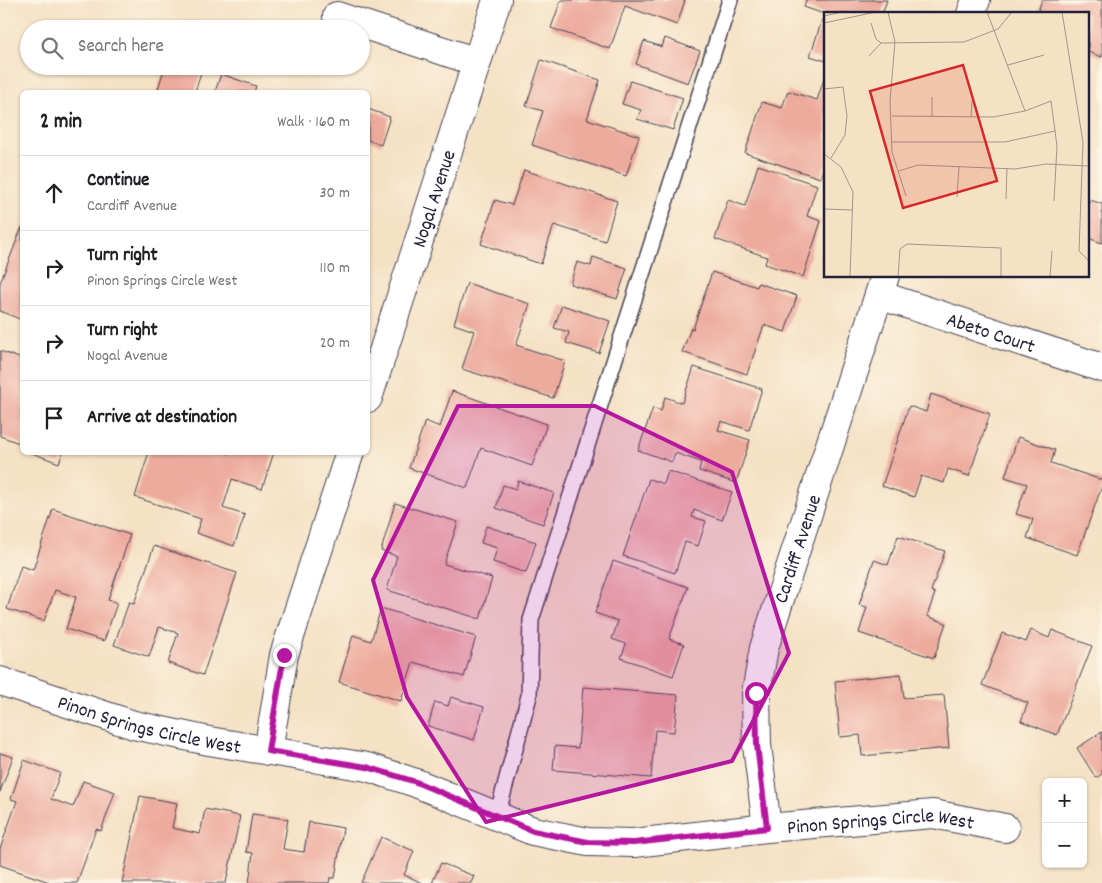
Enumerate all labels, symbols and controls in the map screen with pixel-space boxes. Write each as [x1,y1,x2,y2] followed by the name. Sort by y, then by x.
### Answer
[824,12,1090,278] inset map
[20,20,370,75] search box
[38,34,66,62] icon: search
[78,34,164,61] text: Search here
[40,108,82,138] text: 2 min
[277,111,350,134] text: Walk · 160 m
[407,147,465,252] street label: Nogal Avenue
[87,168,149,195] text: Continue
[40,179,68,207] icon: ahead
[320,182,350,205] text: 30 m
[87,195,177,218] text: Cardiff Avenue
[87,243,158,270] text: Turn right
[40,254,68,282] icon: right
[320,257,350,280] text: 110 m
[87,270,237,293] text: Pinon Springs Circle West
[942,307,1038,362] street label: Abeto Court
[87,318,158,345] text: Turn right
[40,329,68,357] icon: right
[320,332,350,355] text: 20 m
[87,345,168,368] text: Nogal Avenue
[40,404,68,432] icon: arrive
[87,405,237,432] text: Arrive at destination
[768,491,830,607] street label: Cardiff Avenue
[273,644,296,667] route end
[745,682,768,705] route start
[53,690,243,763] street label: Pinon Springs Circle West
[1042,778,1087,868] map controls
[1042,778,1087,823] button: +
[786,803,976,843] street label: Pinon Springs Circle West
[1042,823,1087,868] button: −

